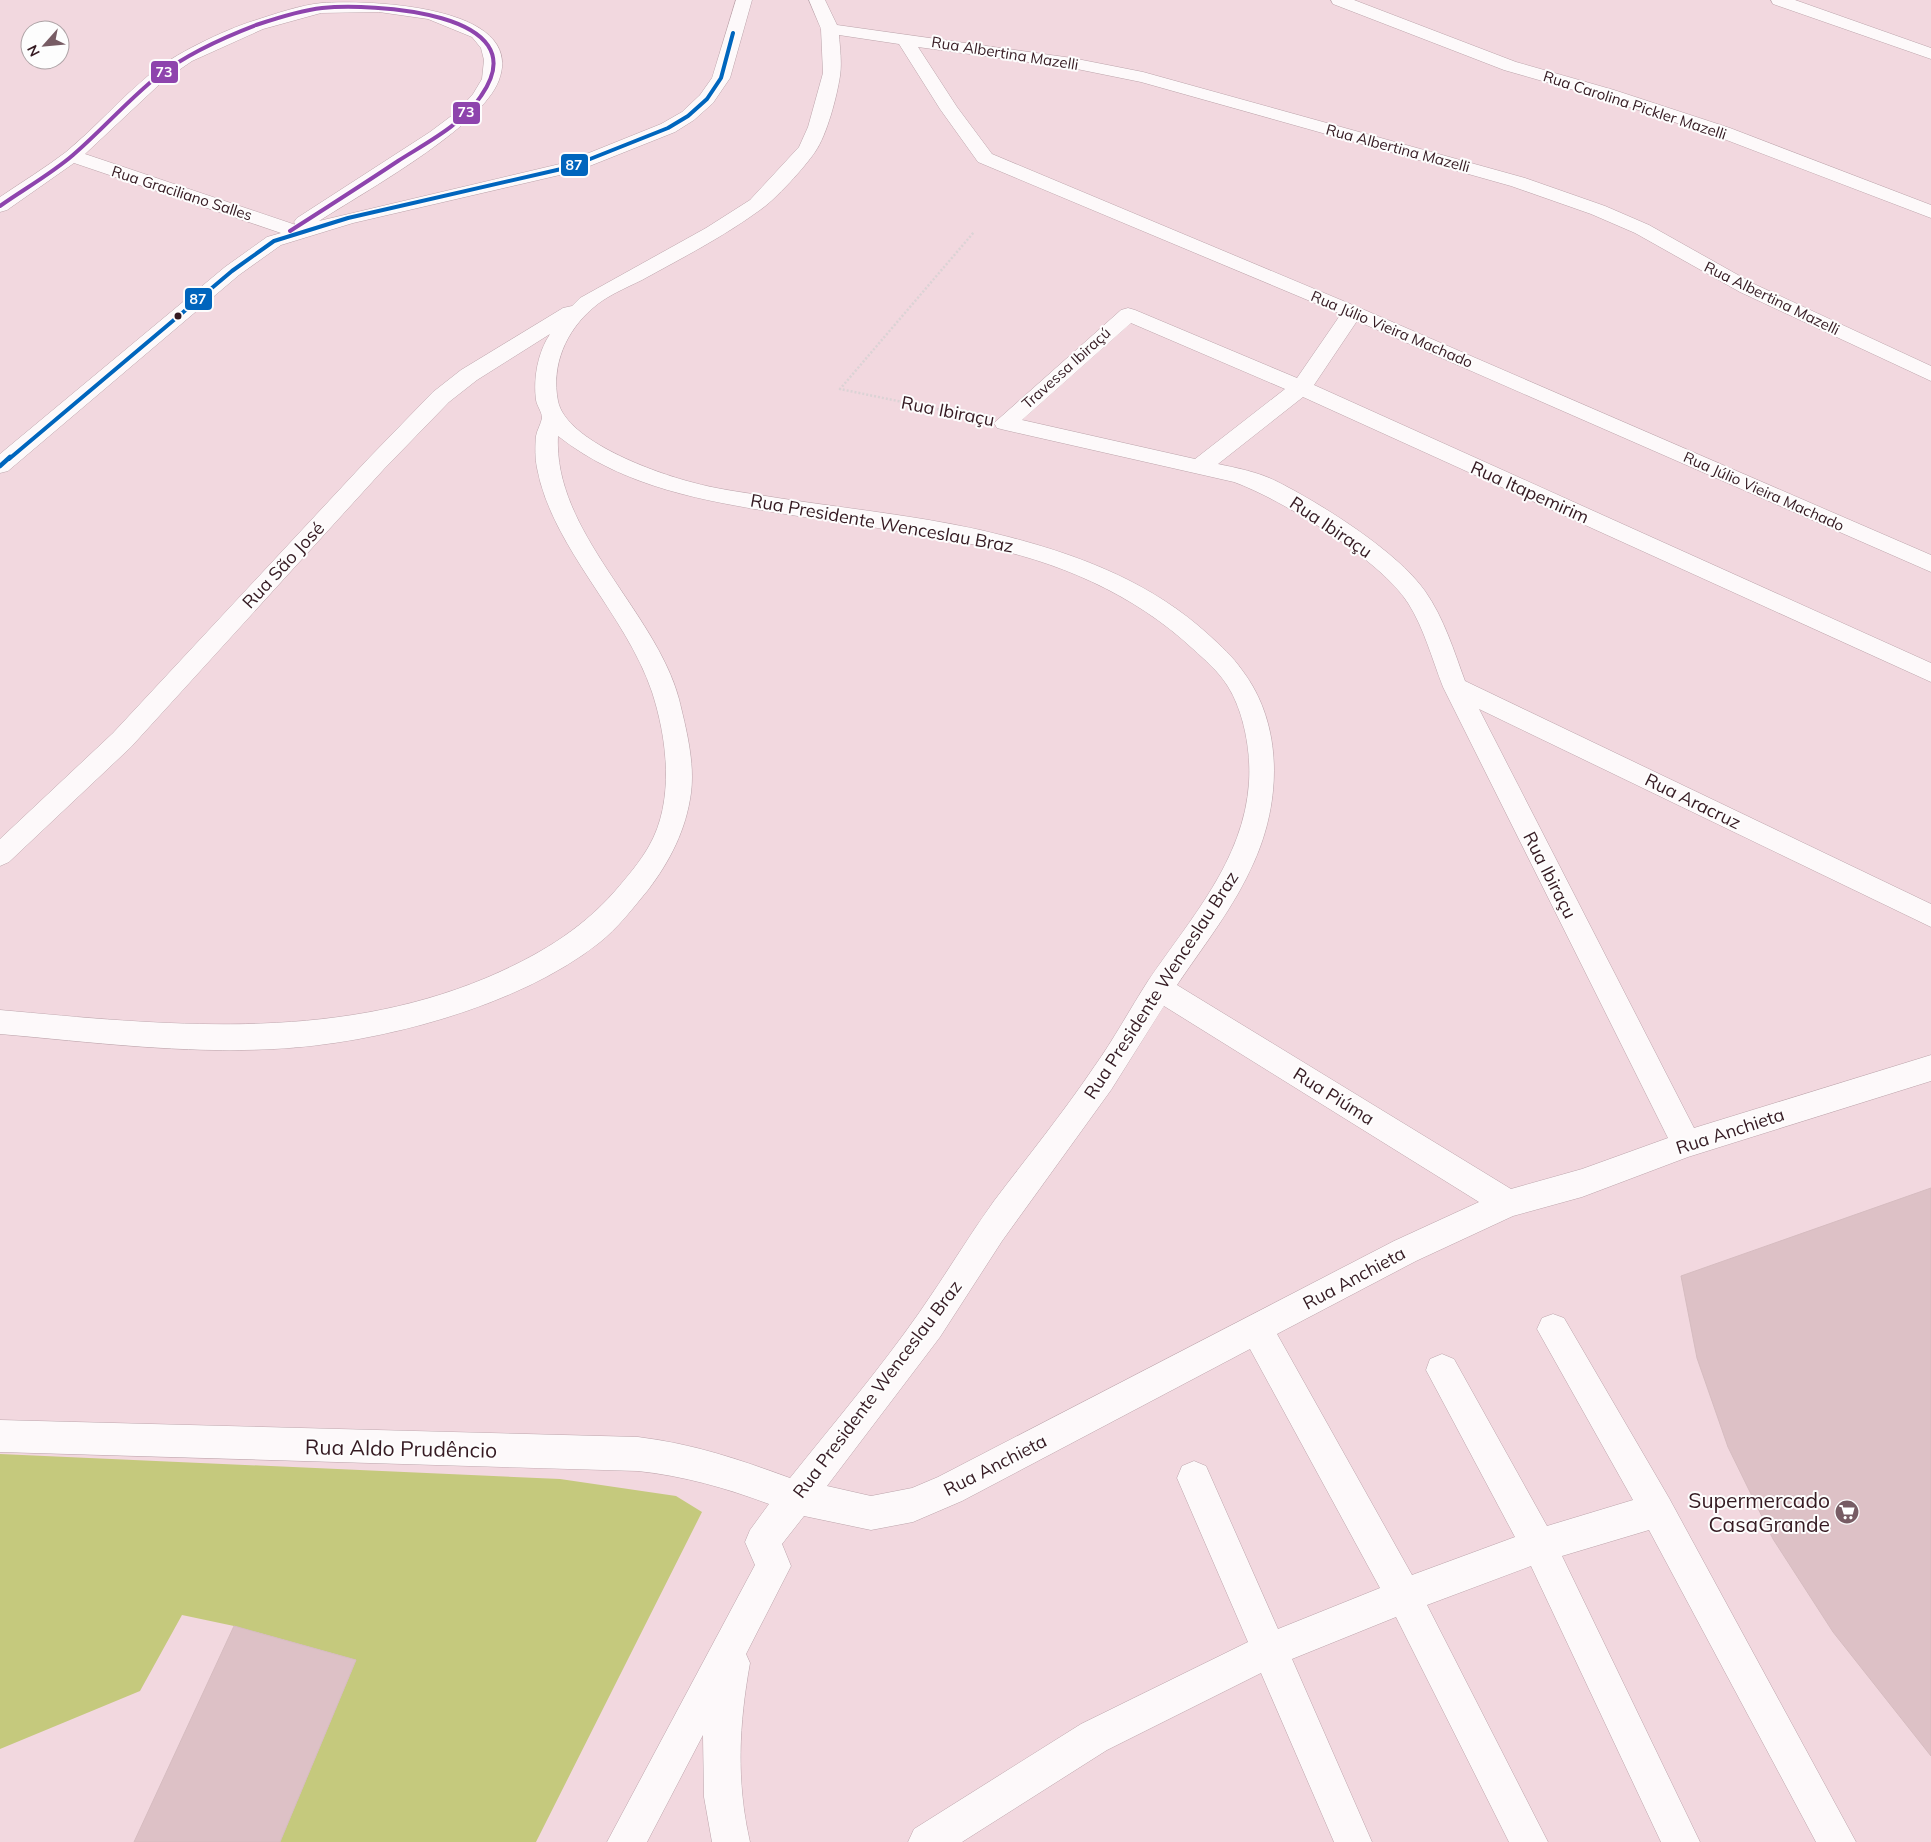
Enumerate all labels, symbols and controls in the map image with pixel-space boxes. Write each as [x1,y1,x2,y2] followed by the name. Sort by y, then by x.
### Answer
[20,20,70,70] north arrow
[930,32,1080,74] street label: Rua Albertina Mazelli
[23,42,44,60] text: N
[150,60,179,84] line badge: 73
[156,63,172,81] text: 73
[1541,66,1729,144] street label: Rua Carolina Pickler Mazelli
[452,101,481,125] line badge: 73
[458,103,474,121] text: 73
[1324,120,1472,176] street label: Rua Albertina Mazelli
[560,153,589,177] line badge: 87
[566,156,582,174] text: 87
[109,161,255,225] street label: Rua Graciliano Salles
[1701,257,1843,339] street label: Rua Albertina Mazelli
[1308,286,1476,372] street label: Rua Júlio Vieira Machado
[184,287,213,311] line badge: 87
[190,290,206,308] text: 87
[173,311,183,321] unlabelled marker
[1018,323,1114,413] street label: Travessa Ibiraçú
[899,391,997,431] street label: Rua Ibiraçu
[1681,447,1847,535] street label: Rua Júlio Vieira Machado
[1467,456,1593,528] street label: Rua Itapemirim
[749,489,1015,557] street label: Rua Presidente Wenceslau Braz
[1285,491,1377,563] street label: Rua Ibiraçu
[237,517,329,613] street label: Rua São José
[1641,768,1745,834] street label: Rua Aracruz
[1518,828,1582,922] street label: Rua Ibiraçu
[1079,867,1243,1103] street label: Rua Presidente Wenceslau Braz
[1289,1062,1379,1130] street label: Rua Piúma
[1673,1103,1787,1159] street label: Rua Anchieta
[1299,1241,1409,1315] street label: Rua Anchieta
[788,1276,966,1502] street label: Rua Presidente Wenceslau Braz
[940,1429,1050,1501] street label: Rua Anchieta
[305,1433,497,1463] street label: Rua Aldo Prudêncio
[1688,1487,1830,1537] place label: Supermercado CasaGrande
[1834,1499,1860,1525] supermarket icon: Supermercado CasaGrande

